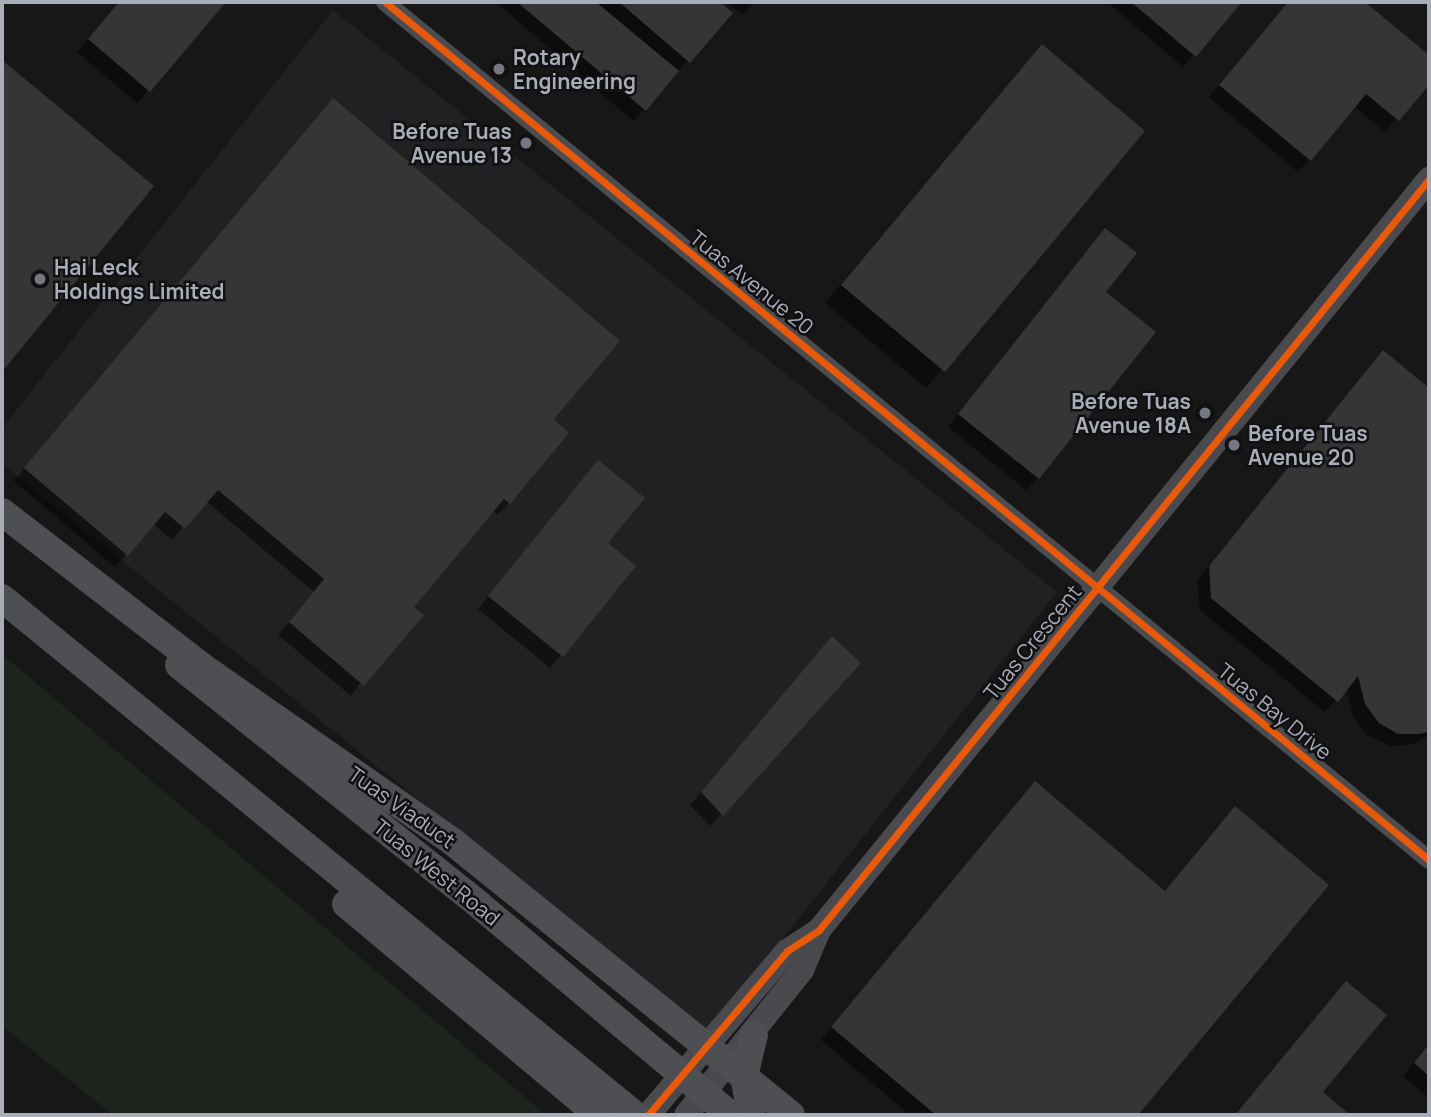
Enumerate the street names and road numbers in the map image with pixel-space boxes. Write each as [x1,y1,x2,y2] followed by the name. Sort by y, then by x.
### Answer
[685,224,819,340] street label: Tuas Avenue 20
[978,579,1086,705] street label: Tuas Crescent
[1213,657,1337,765] street label: Tuas Bay Drive
[344,761,460,853] street label: Tuas Viaduct
[369,813,505,931] street label: Tuas West Road

